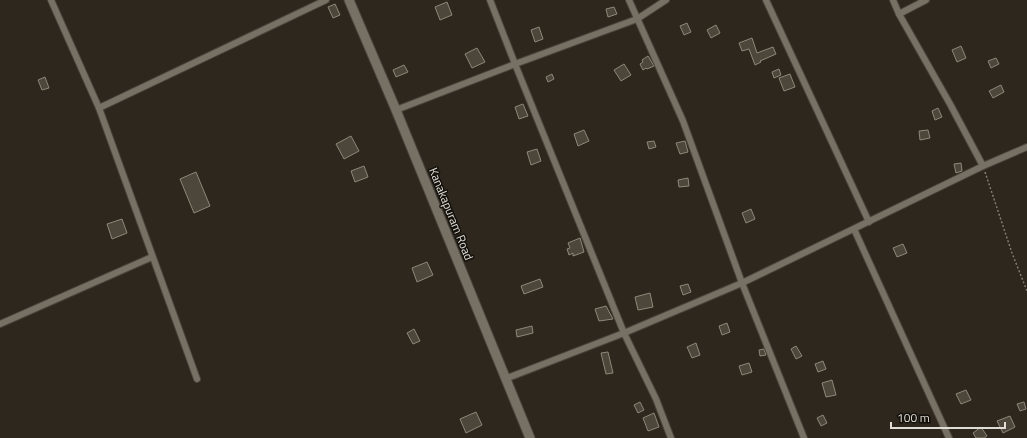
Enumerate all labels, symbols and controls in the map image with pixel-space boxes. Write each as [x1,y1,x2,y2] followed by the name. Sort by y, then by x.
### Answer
[424,165,479,263] street label: Kanakapuram Road
[891,404,1005,430] scale bar
[897,408,930,427] text: 100 m

